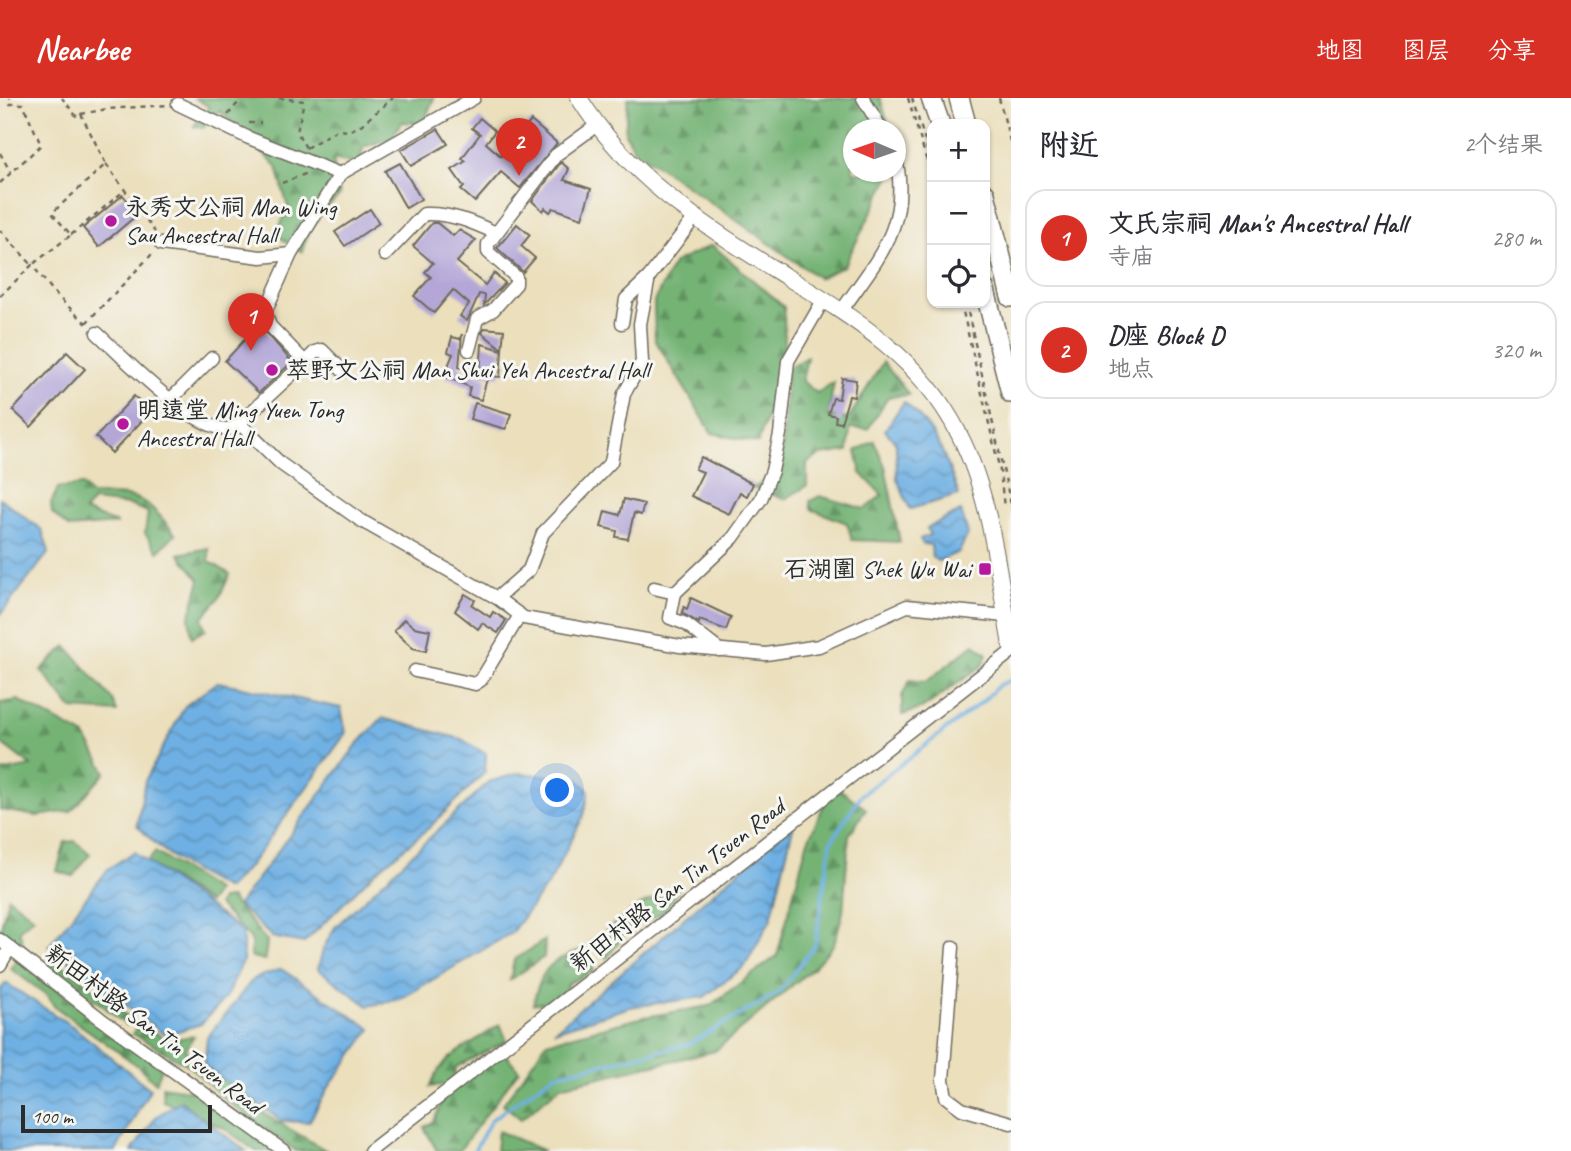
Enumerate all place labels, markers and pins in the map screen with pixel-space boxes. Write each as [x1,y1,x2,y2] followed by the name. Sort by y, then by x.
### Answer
[496,118,542,176] pin: 2
[125,192,338,250] place label: 永秀文公祠 Man Wing Sau Ancestral Hall
[103,213,119,229] marker: 永秀文公祠 Man Wing Sau Ancestral Hall
[228,293,274,351] pin: 1
[286,355,653,385] place label: 萃野文公祠 Man Shui Yeh Ancestral Hall
[264,362,280,378] marker: 萃野文公祠 Man Shui Yeh Ancestral Hall
[137,395,345,453] place label: 明遠堂 Ming Yuen Tong Ancestral Hall
[115,416,131,432] marker: 明遠堂 Ming Yuen Tong Ancestral Hall
[784,554,973,584] place label: 石湖圍 Shek Wu Wai
[977,561,993,577] marker: 石湖圍 Shek Wu Wai

